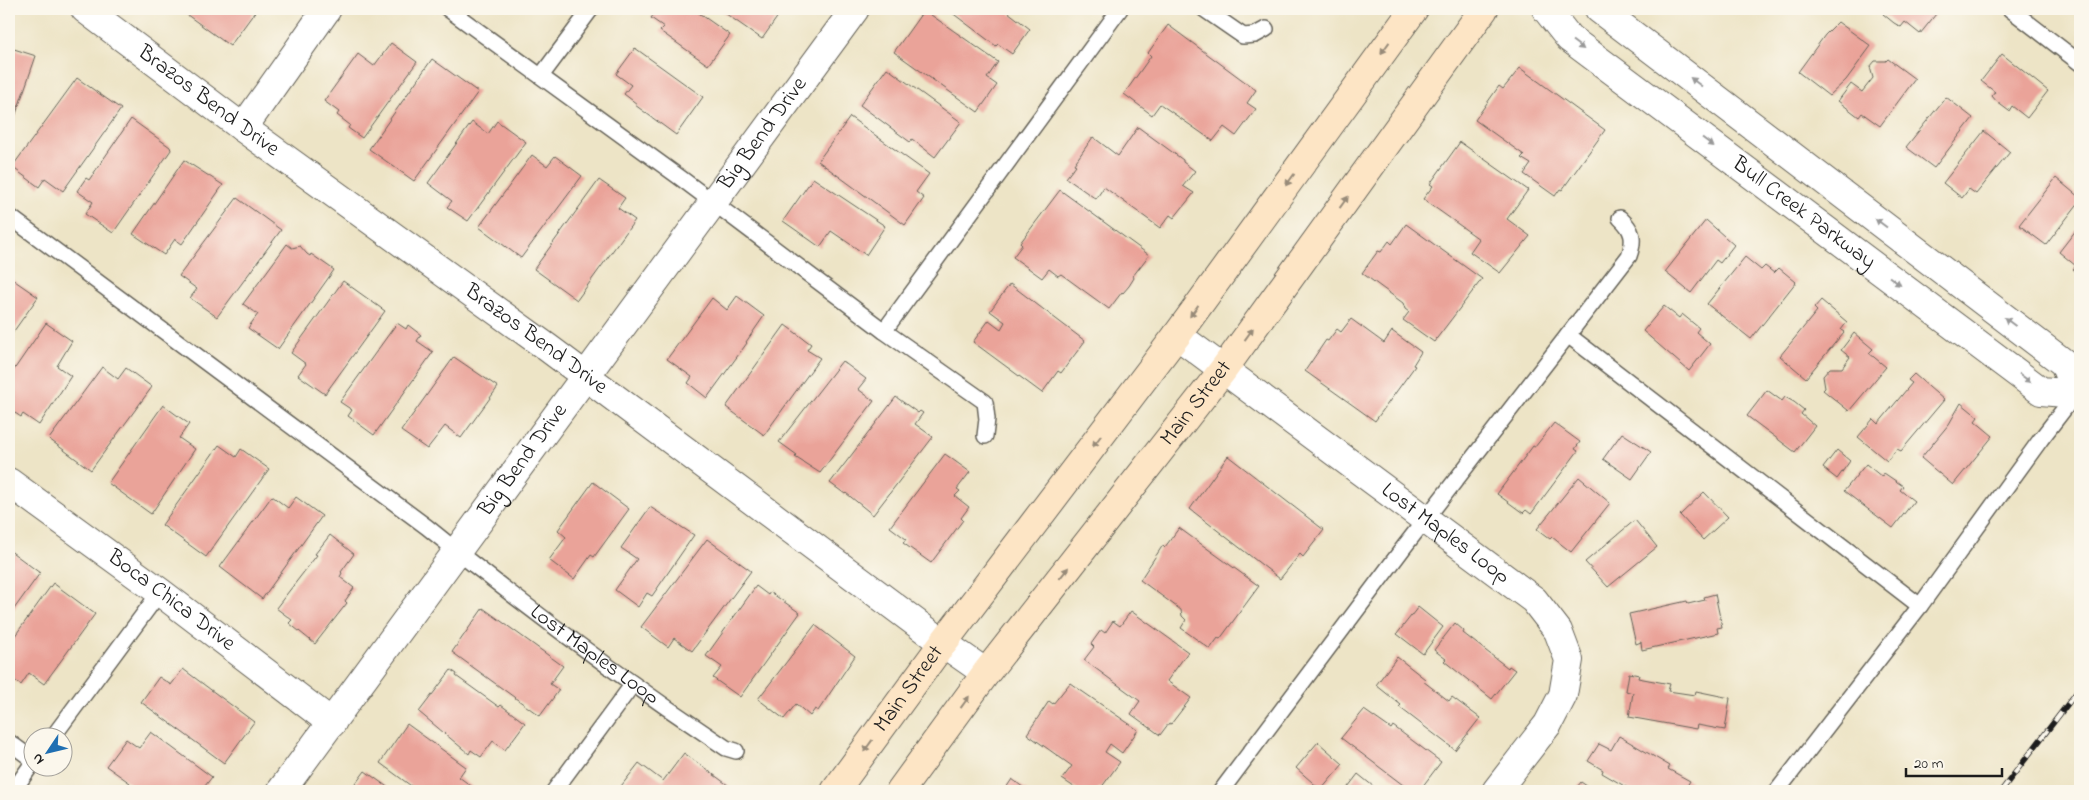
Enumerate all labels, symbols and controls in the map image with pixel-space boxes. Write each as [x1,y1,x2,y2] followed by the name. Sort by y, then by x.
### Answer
[130,37,286,165] street label: Brazos Bend Drive
[1571,40,1585,50] one-way arrow
[1380,41,1391,54] one-way arrow
[710,71,816,198] street label: Big Bend Drive
[1690,77,1703,88] one-way arrow
[1701,137,1715,147] one-way arrow
[1724,148,1882,279] street label: Bull Creek Parkway
[1285,173,1295,187] one-way arrow
[1339,195,1349,209] one-way arrow
[1874,218,1888,228] one-way arrow
[457,276,614,403] street label: Brazos Bend Drive
[1888,276,1902,286] one-way arrow
[1189,304,1200,317] one-way arrow
[2004,316,2017,327] one-way arrow
[1244,327,1254,341] one-way arrow
[1153,354,1241,453] street label: Main Street
[2018,373,2031,384] one-way arrow
[471,397,576,525] street label: Big Bend Drive
[1091,434,1102,447] one-way arrow
[1374,475,1516,593] street label: Lost Maples Loop
[99,542,242,660] street label: Boca Chica Drive
[1058,567,1069,580] one-way arrow
[523,597,666,714] street label: Lost Maples Loop
[867,638,952,739] street label: Main Street
[959,696,970,709] one-way arrow
[22,728,72,778] north arrow
[863,739,874,752] one-way arrow
[1906,745,2003,777] scale bar
[27,749,50,768] text: N
[1914,753,1944,775] text: 20 m

